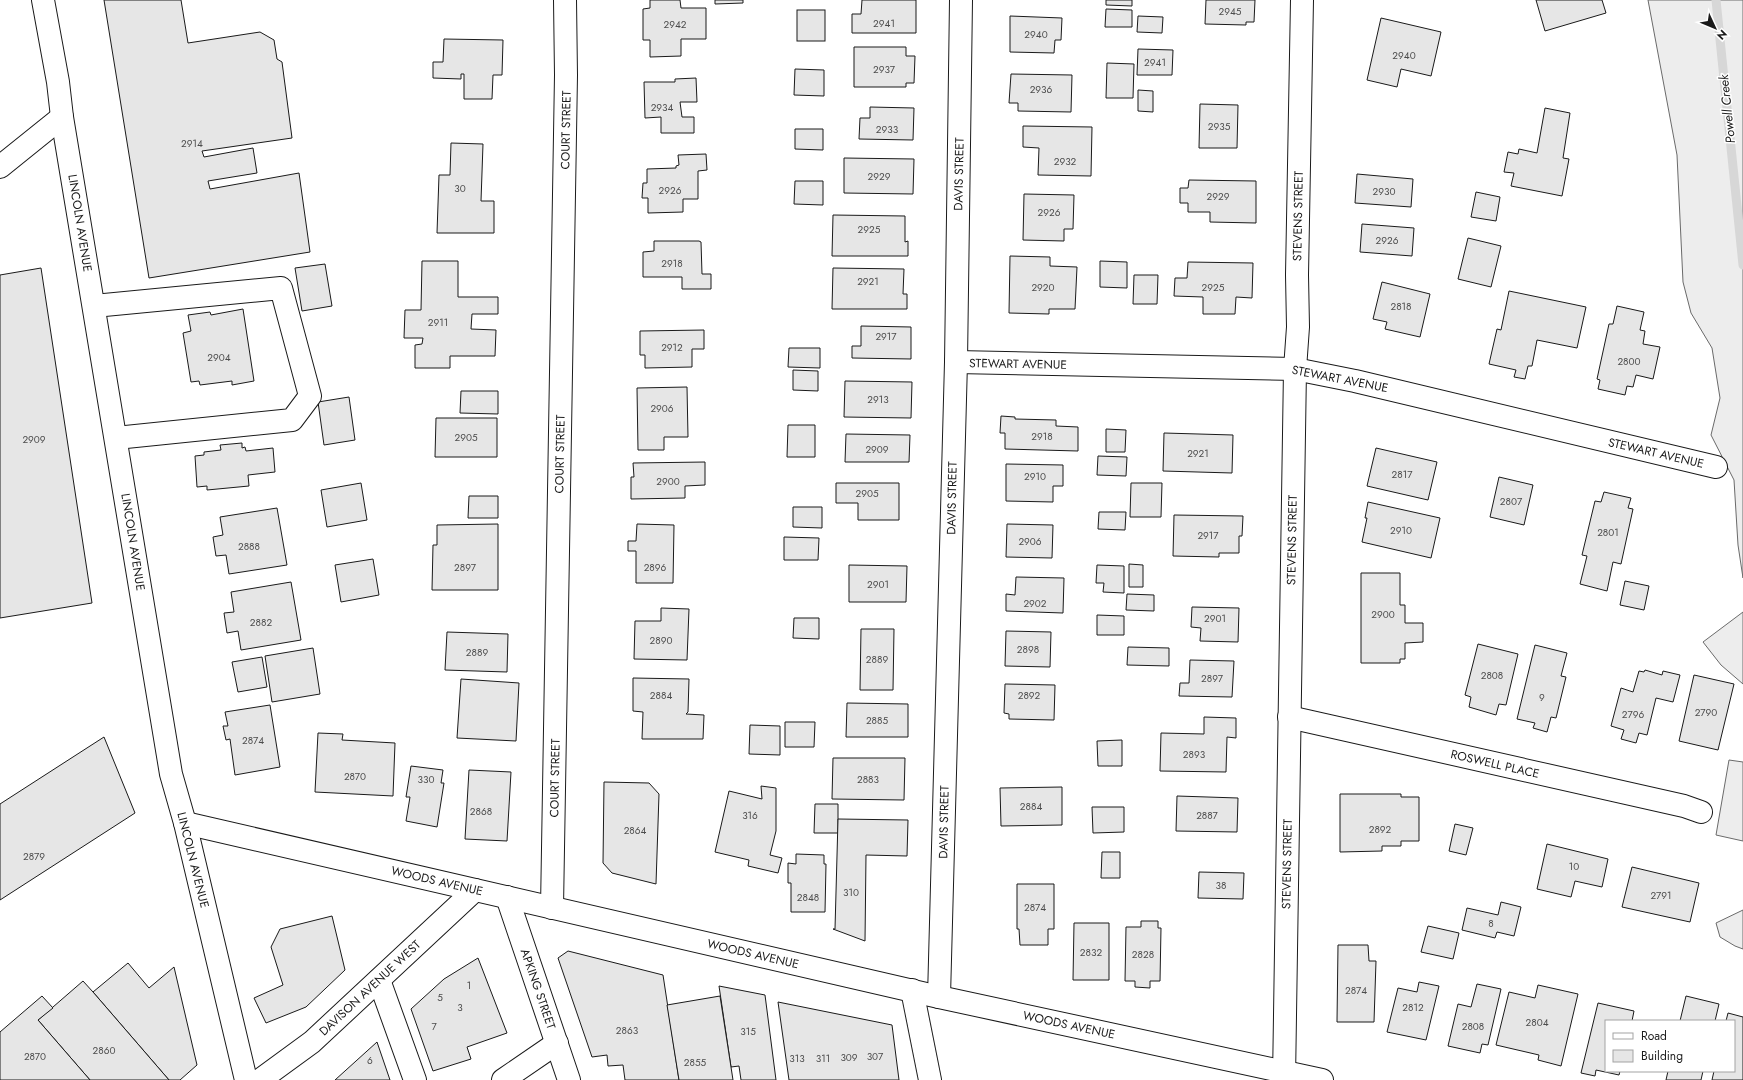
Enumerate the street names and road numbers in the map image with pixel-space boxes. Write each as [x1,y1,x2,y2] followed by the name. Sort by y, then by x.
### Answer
[556,90,576,170] street label: COURT STREET
[949,137,969,211] street label: DAVIS STREET
[1288,170,1308,261] street label: STEVENS STREET
[63,173,97,273] street label: LINCOLN AVENUE
[969,354,1067,374] street label: STEWART AVENUE
[1290,361,1390,397] street label: STEWART AVENUE
[550,414,570,494] street label: COURT STREET
[1606,433,1706,473] street label: STEWART AVENUE
[942,461,962,535] street label: DAVIS STREET
[116,492,150,592] street label: LINCOLN AVENUE
[1282,494,1302,585] street label: STEVENS STREET
[545,738,565,818] street label: COURT STREET
[1449,745,1541,783] street label: ROSWELL PLACE
[934,785,954,859] street label: DAVIS STREET
[172,810,214,910] street label: LINCOLN AVENUE
[1277,818,1297,909] street label: STEVENS STREET
[389,862,485,900] street label: WOODS AVENUE
[705,935,801,973] street label: WOODS AVENUE
[315,936,425,1040] street label: DAVISON AVENUE WEST
[516,946,560,1032] street label: APKING STREET
[1021,1006,1117,1044] street label: WOODS AVENUE

